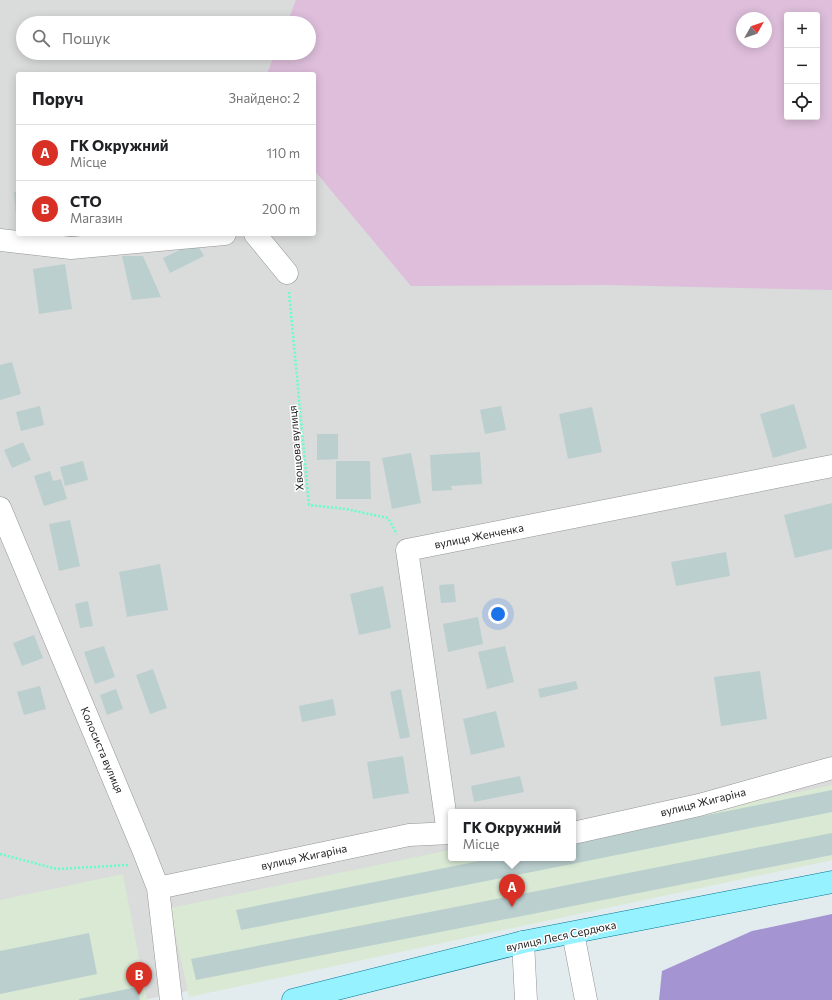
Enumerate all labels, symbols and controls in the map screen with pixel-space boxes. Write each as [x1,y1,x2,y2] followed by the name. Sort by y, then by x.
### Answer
[736,12,772,48] north arrow
[784,12,820,120] map controls
[784,12,820,48] button: +
[16,16,316,60] search box
[30,27,52,49] icon: search
[62,29,110,47] text: Пошук
[784,48,820,84] button: −
[784,84,820,120] button: locate
[32,88,83,109] text: Поруч
[229,90,300,106] text: Знайдено: 2
[70,136,168,154] text: ГК Окружний
[40,145,50,161] text: A
[267,145,300,161] text: 110 m
[70,154,107,170] text: Місце
[70,192,102,210] text: СТО
[41,201,49,217] text: B
[262,201,300,217] text: 200 m
[70,210,123,226] text: Магазин
[285,405,306,491] street label: Хвощова вулиця
[433,520,525,551] street label: вулиця Женченка
[488,604,508,624] your location
[78,705,127,795] street label: Колосиста вулиця
[659,785,747,818] street label: вулиця Жигаріна
[448,809,576,861] popup
[463,818,561,836] text: ГК Окружний
[463,836,499,852] text: Місце
[260,841,348,872] street label: вулиця Жигаріна
[499,874,525,907] pin: A
[505,917,617,954] street label: вулиця Леся Сердюка
[126,962,152,995] pin: B

